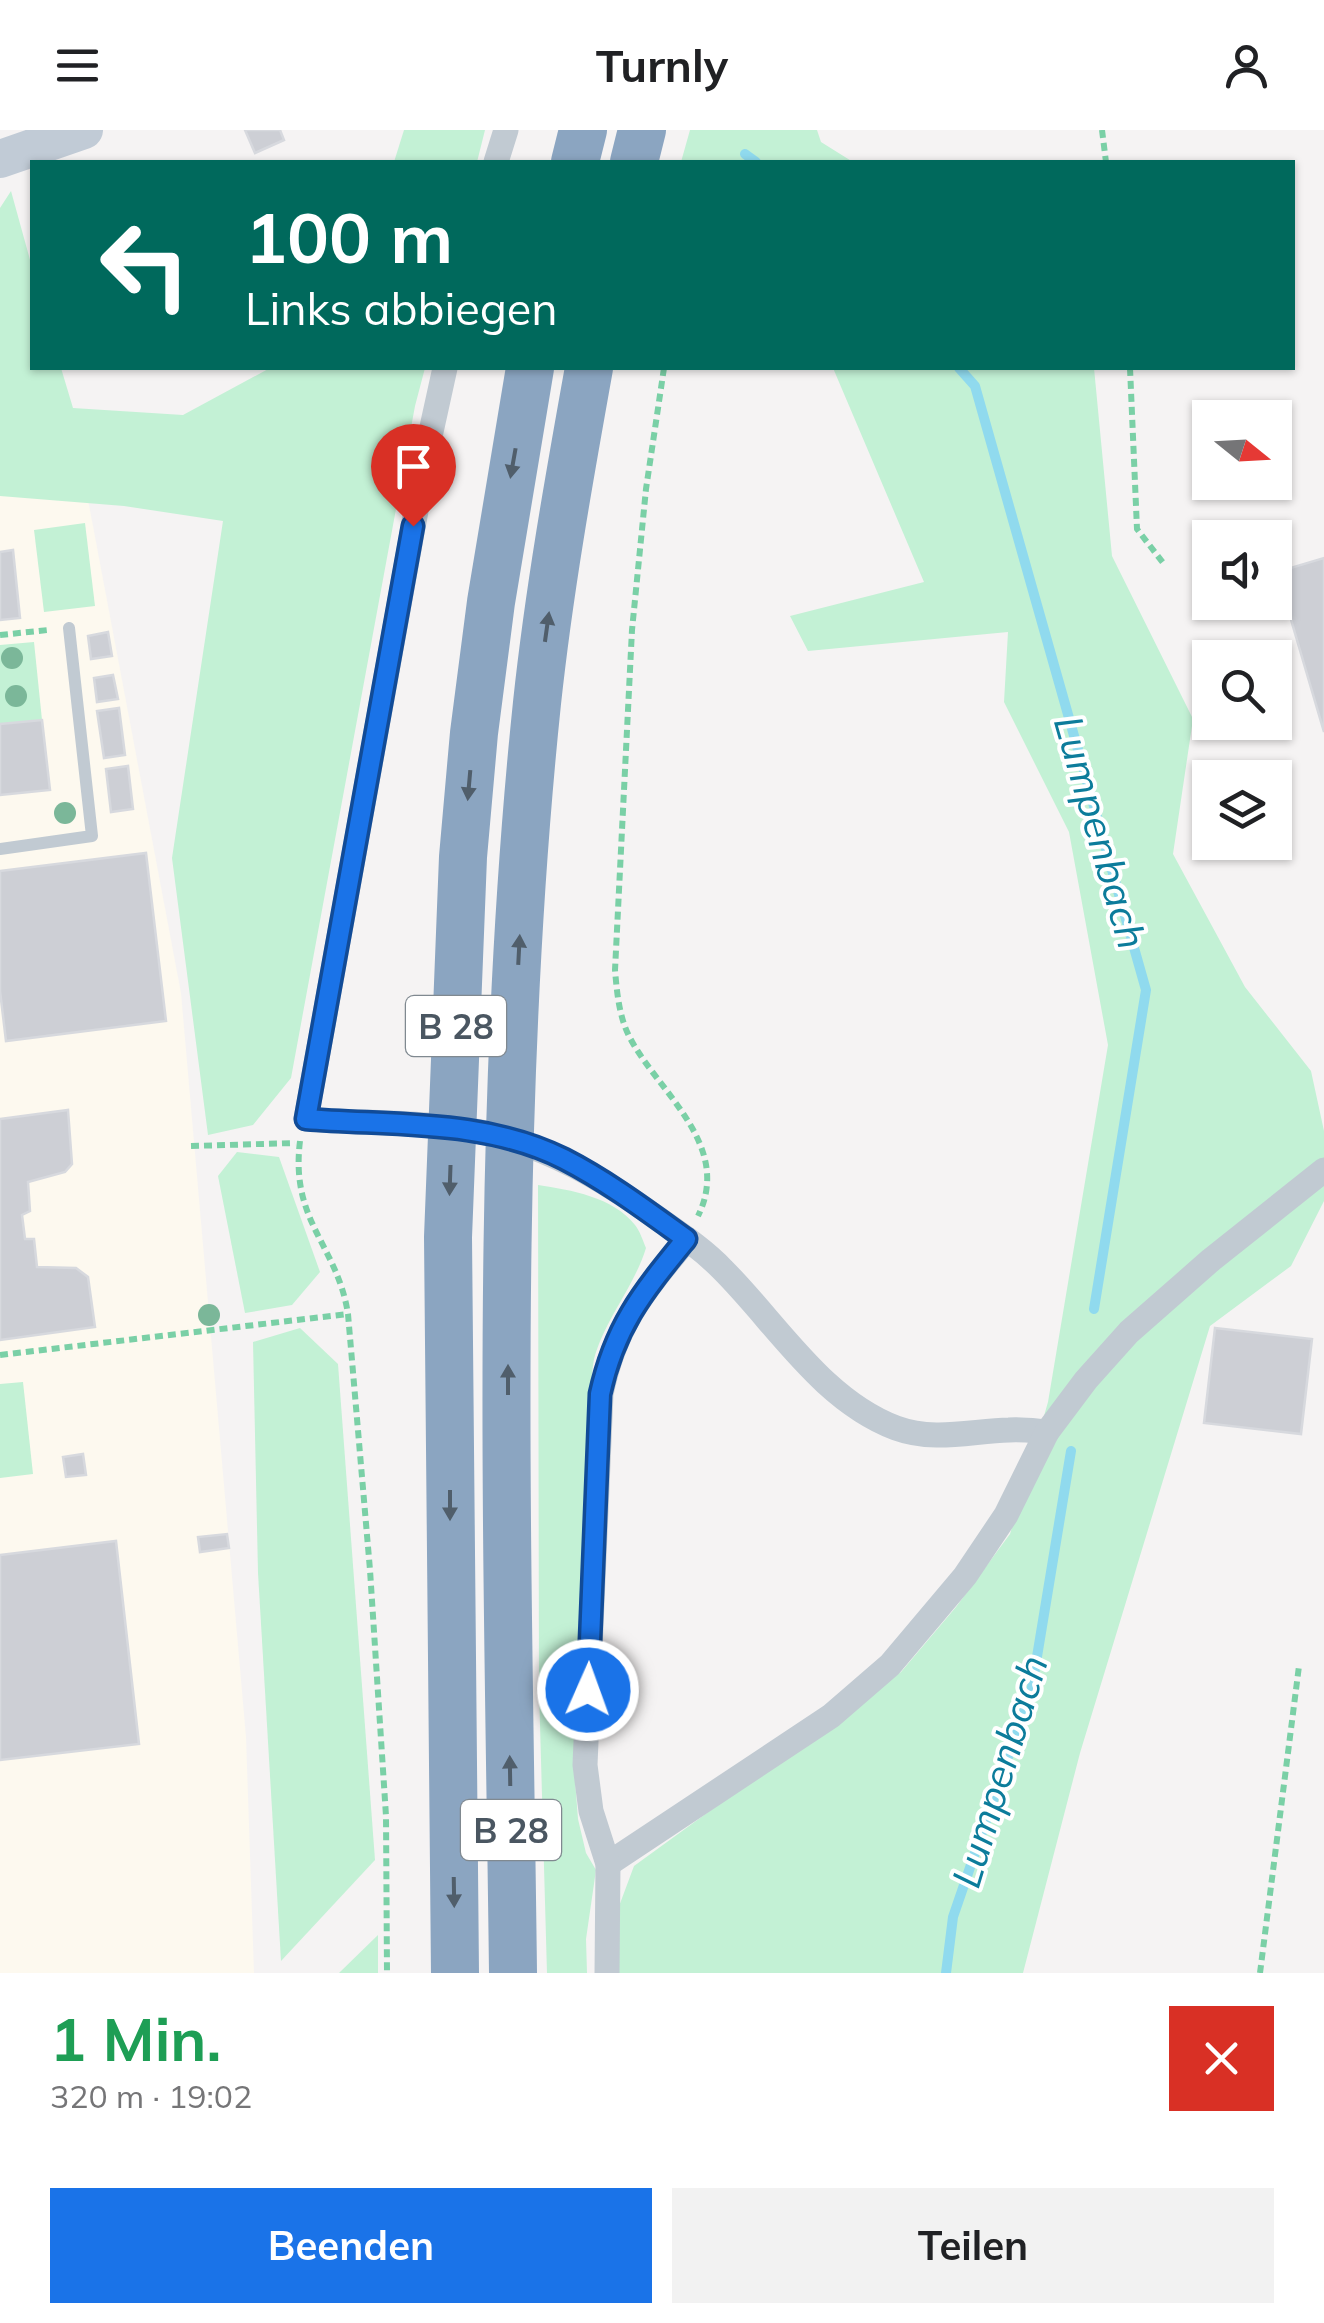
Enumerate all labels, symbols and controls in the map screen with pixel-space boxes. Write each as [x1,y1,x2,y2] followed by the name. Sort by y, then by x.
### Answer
[596,37,728,93] text: Turnly
[50,38,105,93] icon: menu
[1219,38,1274,93] icon: person
[245,193,453,281] text: 100 m
[80,200,210,330] icon: left
[245,280,558,336] text: Links abbiegen
[1192,400,1292,500] north arrow
[1192,400,1292,860] map controls
[371,424,456,527] pin
[386,439,441,494] icon: arrive
[505,448,520,480] one-way arrow
[1192,520,1292,620] button: sound
[540,610,556,642] one-way arrow
[1192,640,1292,740] button: search
[1044,710,1158,954] water label: Lumpenbach
[1192,760,1292,860] button: layers
[461,770,477,802] one-way arrow
[511,934,527,966] one-way arrow
[406,996,506,1056] road number: B 28
[442,1164,458,1196] one-way arrow
[500,1364,516,1396] one-way arrow
[442,1489,458,1521] one-way arrow
[536,1638,640,1742] position arrow
[940,1649,1058,1893] water label: Lumpenbach
[502,1754,518,1786] one-way arrow
[461,1800,561,1860] road number: B 28
[447,1876,463,1908] one-way arrow
[50,2001,221,2076] text: 1 Min.
[1169,2006,1274,2111] button: close
[50,2076,252,2116] text: 320 m · 19:02
[50,2188,652,2303] button: Beenden
[672,2188,1274,2303] button: Teilen

